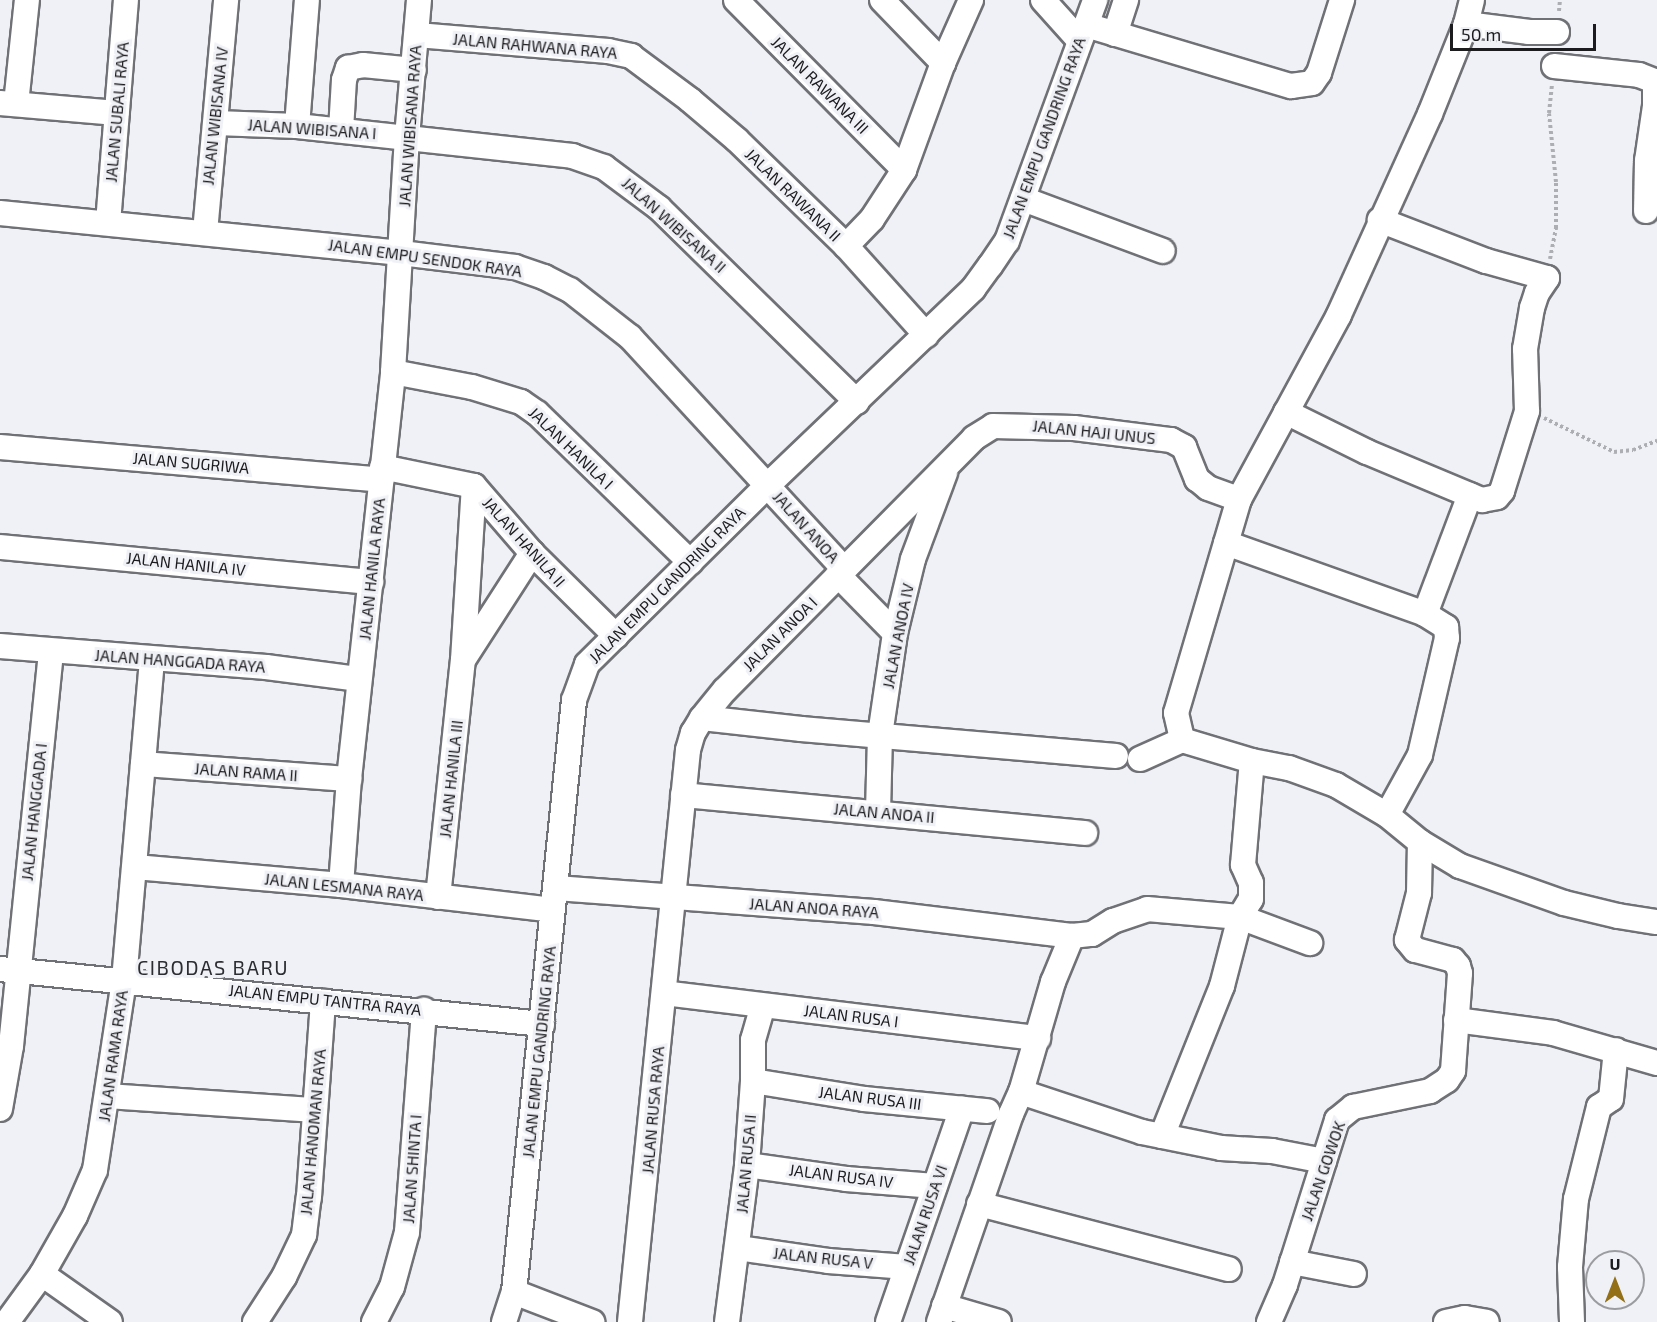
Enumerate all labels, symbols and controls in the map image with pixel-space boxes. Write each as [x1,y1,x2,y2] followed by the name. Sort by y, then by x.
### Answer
[1453,12,1598,50] scale bar
[1461,23,1501,45] text: 50 m
[452,29,618,63] street label: JALAN RAHWANA RAYA
[767,32,873,138] street label: JALAN RAWANA III
[999,35,1089,241] street label: JALAN EMPU GANDRING RAYA
[101,41,133,183] street label: JALAN SUBALI RAYA
[395,44,425,208] street label: JALAN WIBISANA RAYA
[198,46,232,186] street label: JALAN WIBISANA IV
[247,115,377,143] street label: JALAN WIBISANA I
[741,144,845,246] street label: JALAN RAWANA II
[618,173,730,277] street label: JALAN WIBISANA II
[327,235,523,281] street label: JALAN EMPU SENDOK RAYA
[525,403,617,493] street label: JALAN HANILA I
[1031,416,1157,448] street label: JALAN HAJI UNUS
[132,448,250,478] street label: JALAN SUGRIWA
[769,487,843,567] street label: JALAN ANOA
[479,493,569,591] street label: JALAN HANILA II
[355,497,389,641] street label: JALAN HANILA RAYA
[585,503,749,667] street label: JALAN EMPU GANDRING RAYA
[125,548,247,580] street label: JALAN HANILA IV
[878,581,918,691] street label: JALAN ANOA IV
[739,593,821,675] street label: JALAN ANOA I
[94,645,266,677] street label: JALAN HANGGADA RAYA
[435,719,467,839] street label: JALAN HANILA III
[17,742,51,882] street label: JALAN HANGGADA I
[193,759,299,785] street label: JALAN RAMA II
[832,799,936,827] street label: JALAN ANOA II
[263,869,425,905] street label: JALAN LESMANA RAYA
[748,894,880,922] street label: JALAN ANOA RAYA
[518,945,560,1159] street label: JALAN EMPU GANDRING RAYA
[137,955,289,979] district label: CIBODAS BARU
[227,980,423,1020] street label: JALAN EMPU TANTRA RAYA
[94,989,132,1123] street label: JALAN RAMA RAYA
[802,1001,900,1031] street label: JALAN RUSA I
[638,1045,668,1175] street label: JALAN RUSA RAYA
[296,1048,330,1216] street label: JALAN HANOMAN RAYA
[817,1082,923,1114] street label: JALAN RUSA III
[732,1113,760,1215] street label: JALAN RUSA II
[399,1114,425,1224] street label: JALAN SHINTA I
[1297,1118,1349,1224] street label: JALAN GOWOK
[788,1160,894,1192] street label: JALAN RUSA IV
[899,1162,951,1268] street label: JALAN RUSA VI
[772,1243,874,1273] street label: JALAN RUSA V
[1585,1250,1645,1310] north arrow
[1610,1254,1620,1273] text: U

